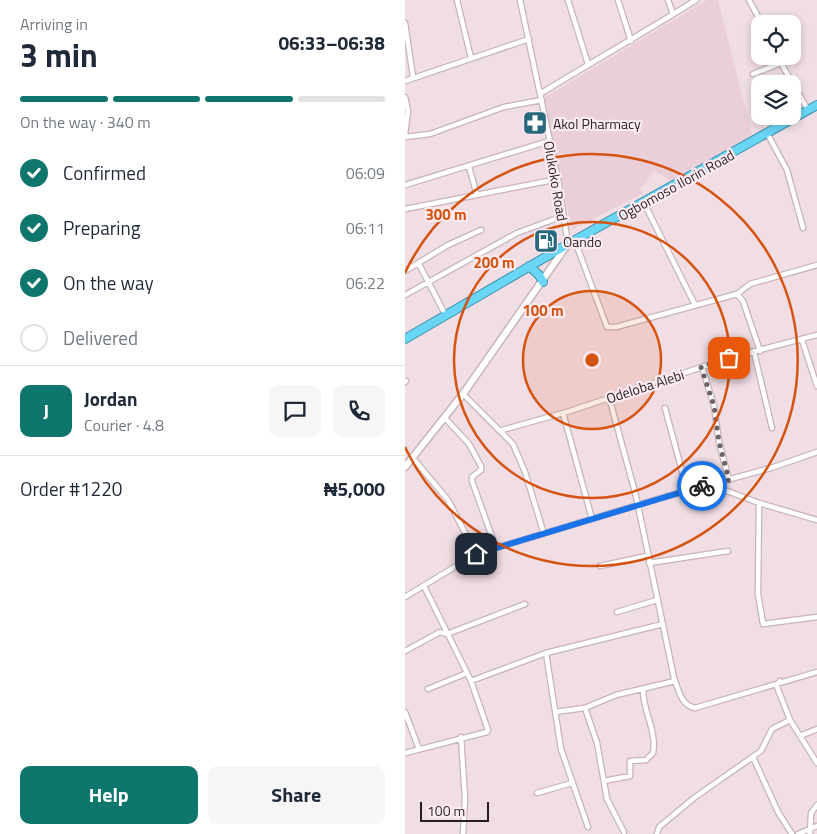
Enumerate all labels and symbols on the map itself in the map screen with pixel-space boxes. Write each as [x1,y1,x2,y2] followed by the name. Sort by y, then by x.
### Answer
[522,110,548,136] pharmacy icon: Akol Pharmacy
[553,113,641,134] place label: Akol Pharmacy
[539,139,573,223] street label: Olukoko Road
[614,144,738,226] street label: Ogbomoso Ilorin Road
[425,203,467,226] text: 300 m
[533,228,559,254] fuel station icon: Oando
[563,231,602,252] place label: Oando
[473,251,515,274] text: 200 m
[522,299,564,322] text: 100 m
[708,337,750,379] pin
[583,351,601,369] centre of rings
[603,364,687,408] street label: Odeloba Alebi
[677,461,727,511] courier
[455,533,497,575] pin
[420,799,489,822] scale bar

